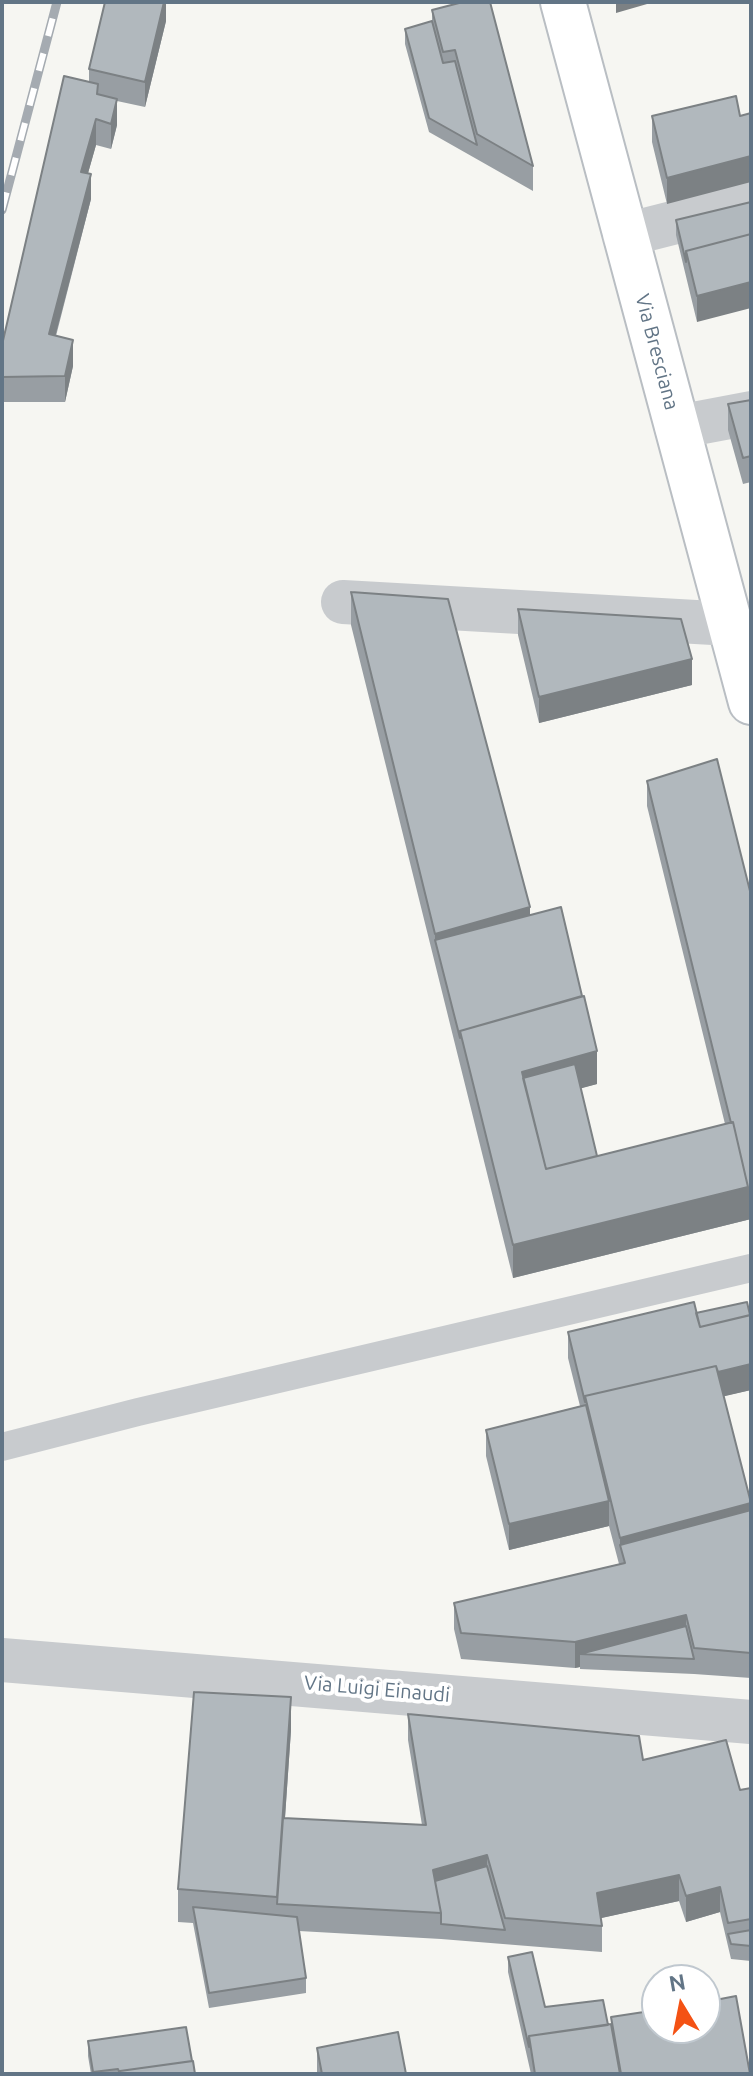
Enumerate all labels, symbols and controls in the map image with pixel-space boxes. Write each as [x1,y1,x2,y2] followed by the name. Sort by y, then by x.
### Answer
[630,291,684,413] street label: Via Bresciana
[303,1671,451,1707] street label: Via Luigi Einaudi
[641,1964,721,2044] north arrow
[667,1968,687,1996] text: N

